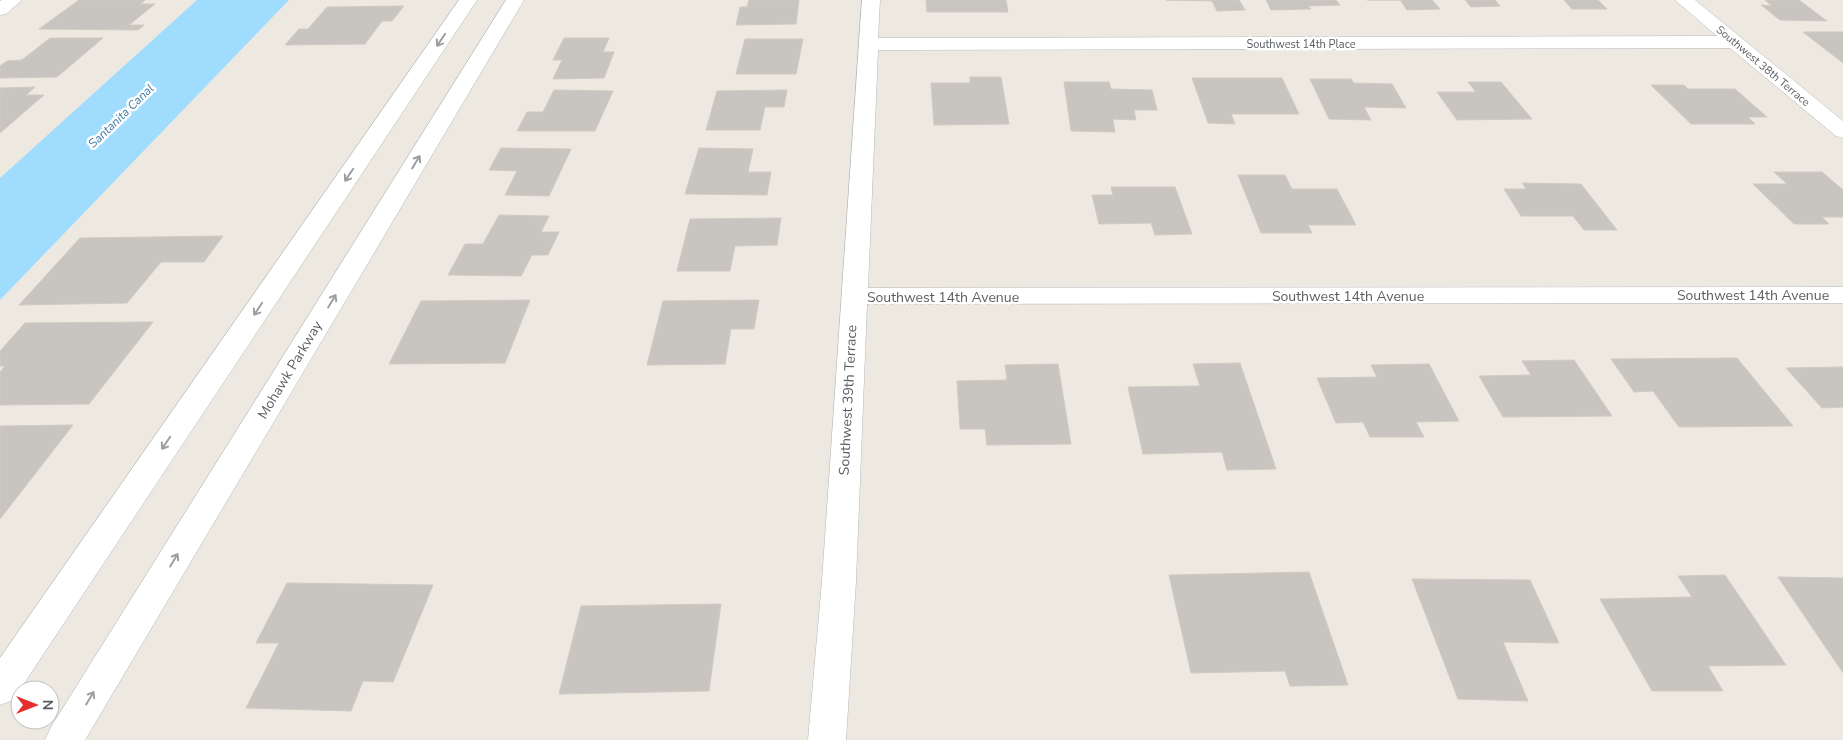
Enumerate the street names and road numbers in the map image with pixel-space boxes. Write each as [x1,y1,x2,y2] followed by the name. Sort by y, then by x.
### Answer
[1713,22,1813,110] street label: Southwest 38th Terrace
[1246,37,1356,52] street label: Southwest 14th Place
[1677,286,1829,305] street label: Southwest 14th Avenue
[1272,287,1424,306] street label: Southwest 14th Avenue
[867,288,1019,307] street label: Southwest 14th Avenue
[253,317,327,423] street label: Mohawk Parkway
[835,324,861,476] street label: Southwest 39th Terrace

